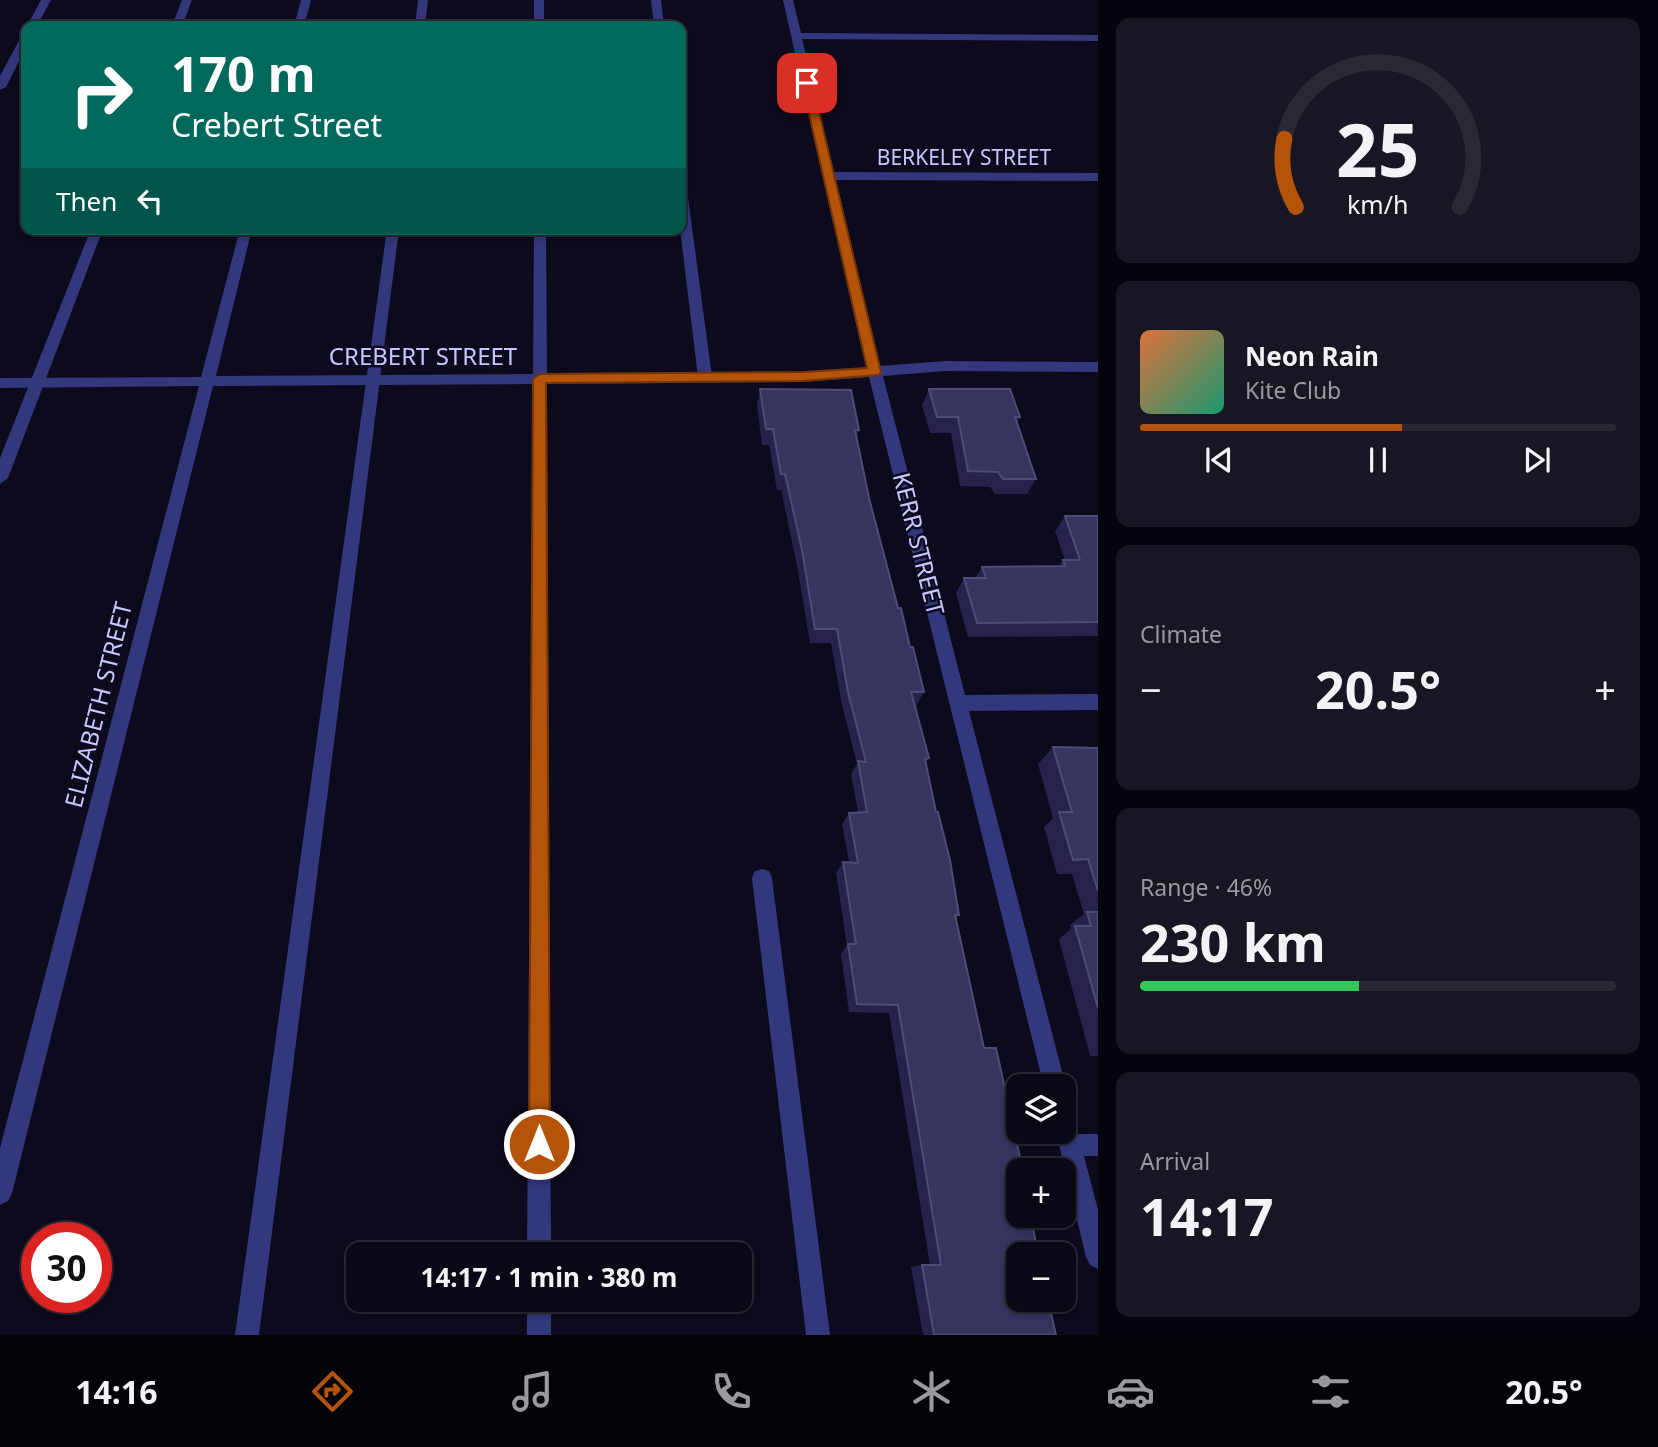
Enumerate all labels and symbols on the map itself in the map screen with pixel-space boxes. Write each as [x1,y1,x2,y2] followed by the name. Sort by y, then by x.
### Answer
[777,53,837,113] pin
[877,143,1052,171] street label: BERKELEY STREET
[329,339,518,372] street label: CREBERT STREET
[886,469,953,619] street label: KERR STREET
[56,598,139,811] street label: ELIZABETH STREET
[502,1107,576,1181] position arrow
[21,1222,112,1313] speed limit sign: 30

